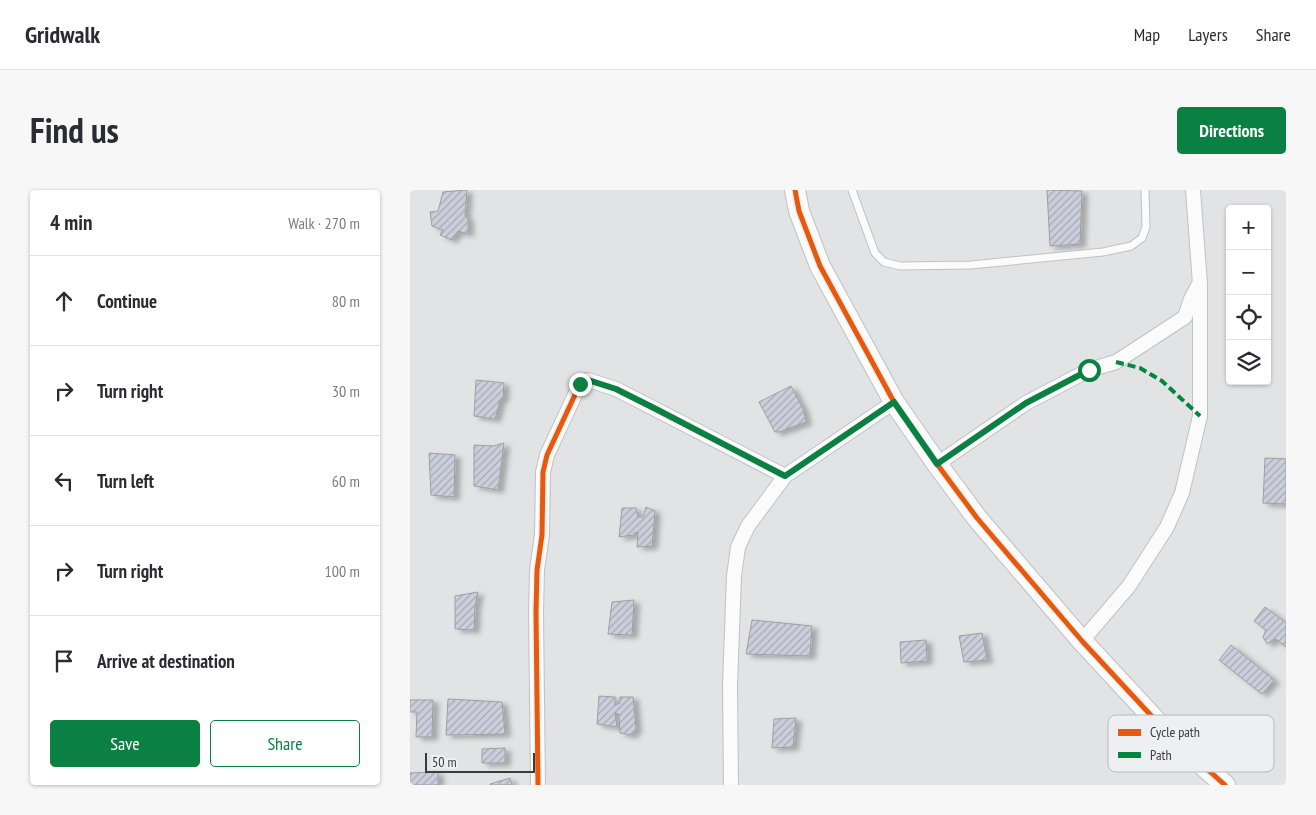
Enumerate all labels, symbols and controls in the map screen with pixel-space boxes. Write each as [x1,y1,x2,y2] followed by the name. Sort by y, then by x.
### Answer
[25,19,100,50] text: Gridwalk
[1134,23,1160,46] text: Map
[1188,23,1228,46] text: Layers
[1256,23,1291,46] text: Share
[30,107,119,153] text: Find us
[1177,107,1286,154] button: Directions
[1226,205,1271,385] map controls
[1226,205,1271,250] button: +
[50,209,92,236] text: 4 min
[288,213,360,233] text: Walk · 270 m
[1226,250,1271,295] button: −
[50,287,78,315] icon: ahead
[97,289,157,313] text: Continue
[332,291,360,311] text: 80 m
[1226,295,1271,340] button: locate
[1226,340,1271,385] button: layers
[1078,359,1101,382] route start
[569,373,592,396] route end
[50,377,78,405] icon: right
[97,379,163,403] text: Turn right
[332,381,360,401] text: 30 m
[50,467,78,495] icon: left
[97,469,154,493] text: Turn left
[332,471,360,491] text: 60 m
[50,557,78,585] icon: right
[97,559,163,583] text: Turn right
[325,561,360,581] text: 100 m
[50,647,78,675] icon: arrive
[97,649,235,673] text: Arrive at destination
[1108,715,1274,772] legend
[50,720,200,767] button: Save
[210,720,360,767] button: Share
[1150,723,1200,741] text: Cycle path
[1150,746,1172,764] text: Path
[425,750,535,773] scale bar
[432,753,457,771] text: 50 m

